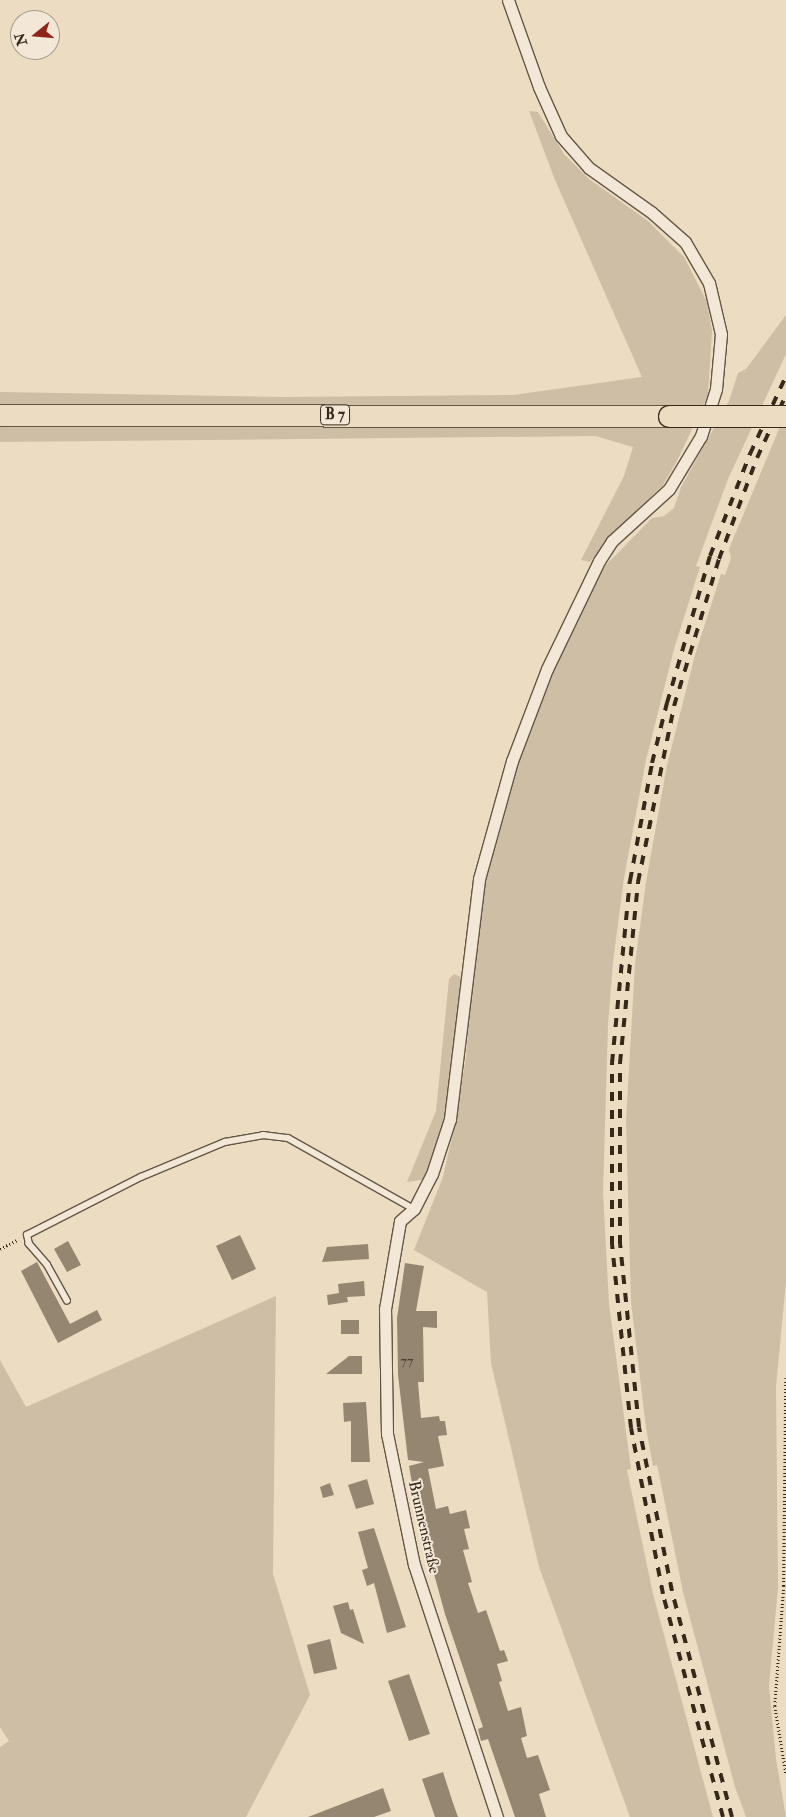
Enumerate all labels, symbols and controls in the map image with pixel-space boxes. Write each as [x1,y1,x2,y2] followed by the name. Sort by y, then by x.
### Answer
[10,10,60,60] north arrow
[11,31,31,48] text: N
[320,402,350,428] road number: B 7
[401,1353,413,1369] house number: 77
[404,1479,444,1575] street label: Brunnenstraße

